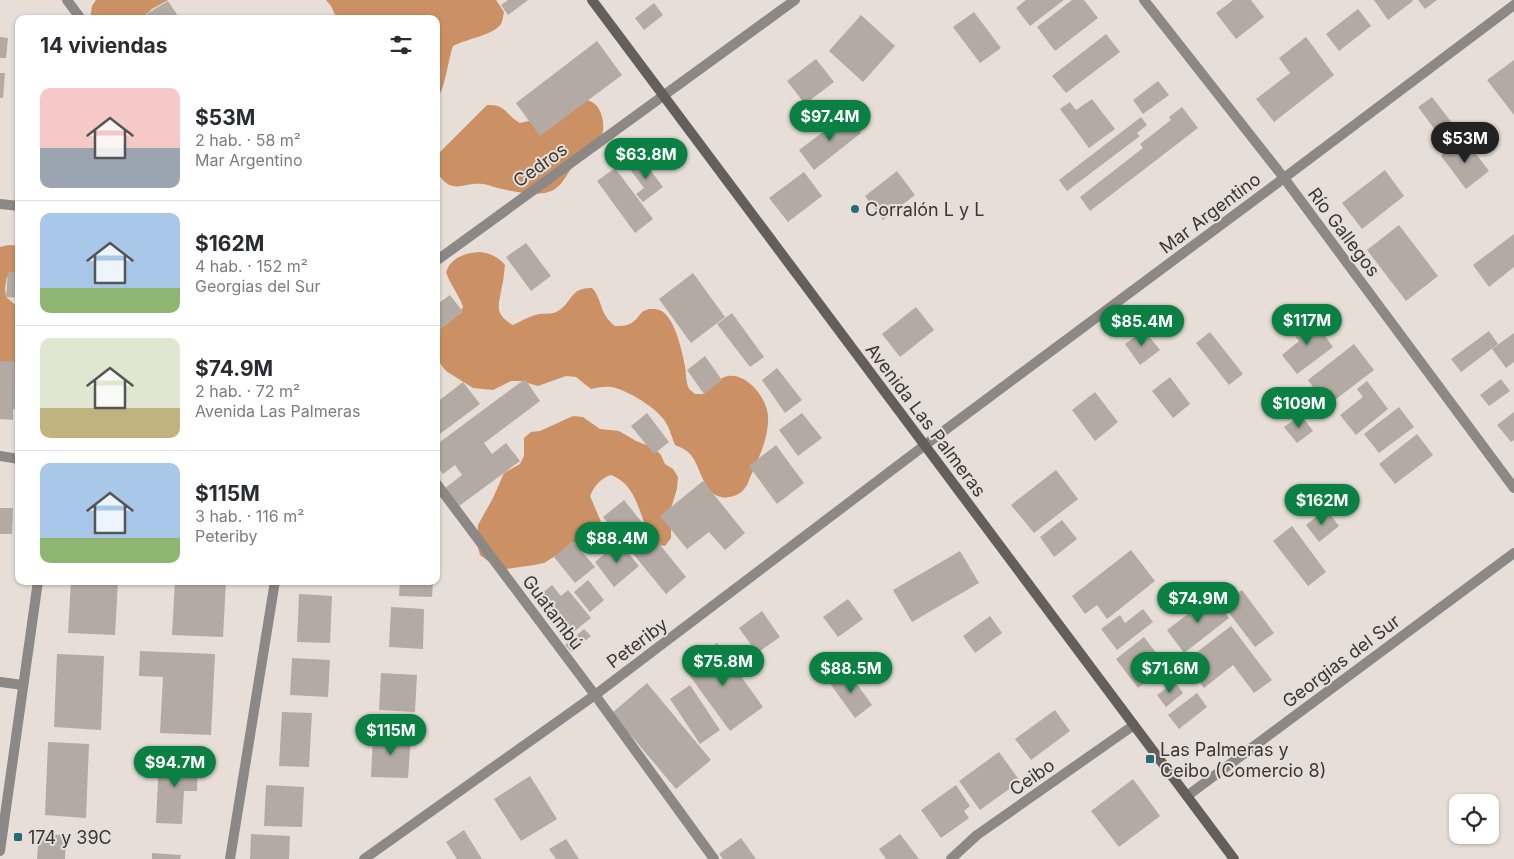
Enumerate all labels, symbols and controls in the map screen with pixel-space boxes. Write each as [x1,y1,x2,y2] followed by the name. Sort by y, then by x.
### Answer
[387,31,415,59] icon: filters
[40,33,168,58] text: 14 viviendas
[789,100,871,142] pin: $97.4M
[195,105,255,130] text: $53M
[801,106,859,126] text: $97.4M
[80,108,140,168] icon: home
[1435,121,1495,164] pin: $53M
[1442,128,1488,148] text: $53M
[195,130,301,150] text: 2 hab. · 58 m²
[509,138,571,192] street label: Cedros
[605,138,687,180] pin: $63.8M
[615,144,677,164] text: $63.8M
[195,150,303,170] text: Mar Argentino
[1155,168,1265,258] street label: Mar Argentino
[1304,183,1384,281] street label: Río Gallegos
[865,199,984,220] place label: Corralón L y L
[849,203,861,215] marker: Corralón L y L
[195,231,264,256] text: $162M
[80,233,140,293] icon: home
[195,256,308,276] text: 4 hab. · 152 m²
[195,276,320,296] text: Georgias del Sur
[1101,304,1183,347] pin: $85.4M
[1272,304,1342,346] pin: $117M
[1283,310,1331,330] text: $117M
[1111,311,1173,331] text: $85.4M
[862,339,990,501] street label: Avenida Las Palmeras
[195,356,273,381] text: $74.9M
[80,358,140,418] icon: home
[195,381,300,401] text: 2 hab. · 72 m²
[1264,386,1334,429] pin: $109M
[1272,393,1326,413] text: $109M
[195,401,360,421] text: Avenida Las Palmeras
[195,481,260,506] text: $115M
[80,483,140,543] icon: home
[1287,484,1357,526] pin: $162M
[1296,490,1348,510] text: $162M
[195,506,304,526] text: 3 hab. · 116 m²
[576,522,658,564] pin: $88.4M
[195,526,258,546] text: Peteriby
[586,528,648,548] text: $88.4M
[518,571,588,653] street label: Guatambú
[1157,582,1239,624] pin: $74.9M
[1168,588,1228,608] text: $74.9M
[1278,610,1404,712] street label: Georgias del Sur
[603,613,671,673] street label: Peteriby
[682,644,764,687] pin: $75.8M
[693,651,753,671] text: $75.8M
[810,652,892,694] pin: $88.5M
[1129,652,1211,694] pin: $71.6M
[820,658,882,678] text: $88.5M
[1142,658,1198,678] text: $71.6M
[356,714,426,756] pin: $115M
[366,720,416,740] text: $115M
[1160,739,1326,781] place label: Las Palmeras y Ceibo (Comercio 8)
[134,746,216,788] pin: $94.7M
[145,752,205,772] text: $94.7M
[1144,753,1156,765] marker: Las Palmeras y Ceibo (Comercio 8)
[1006,754,1058,800] street label: Ceibo
[1449,794,1499,844] map controls
[1449,794,1499,844] button: locate
[28,827,112,848] place label: 174 y 39C
[12,831,24,843] marker: 174 y 39C

